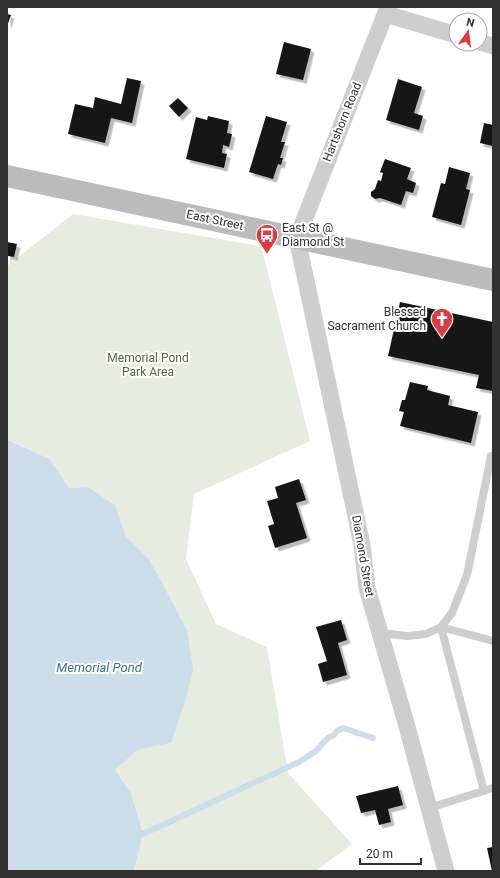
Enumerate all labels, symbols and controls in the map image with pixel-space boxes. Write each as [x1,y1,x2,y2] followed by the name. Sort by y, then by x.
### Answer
[448,12,488,52] north arrow
[465,16,476,30] text: N
[320,80,364,164] street label: Hartshorn Road
[185,207,245,233] street label: East Street
[282,221,344,249] place label: East St @ Diamond St
[254,222,280,255] bus stop icon: East St @ Diamond St
[327,305,426,333] place label: Blessed Sacrament Church
[429,306,455,339] church icon: Blessed Sacrament Church
[107,351,189,379] park label: Memorial Pond Park Area
[349,514,377,598] street label: Diamond Street
[56,660,143,675] water label: Memorial Pond
[360,840,421,866] scale bar
[366,847,393,861] text: 20 m

